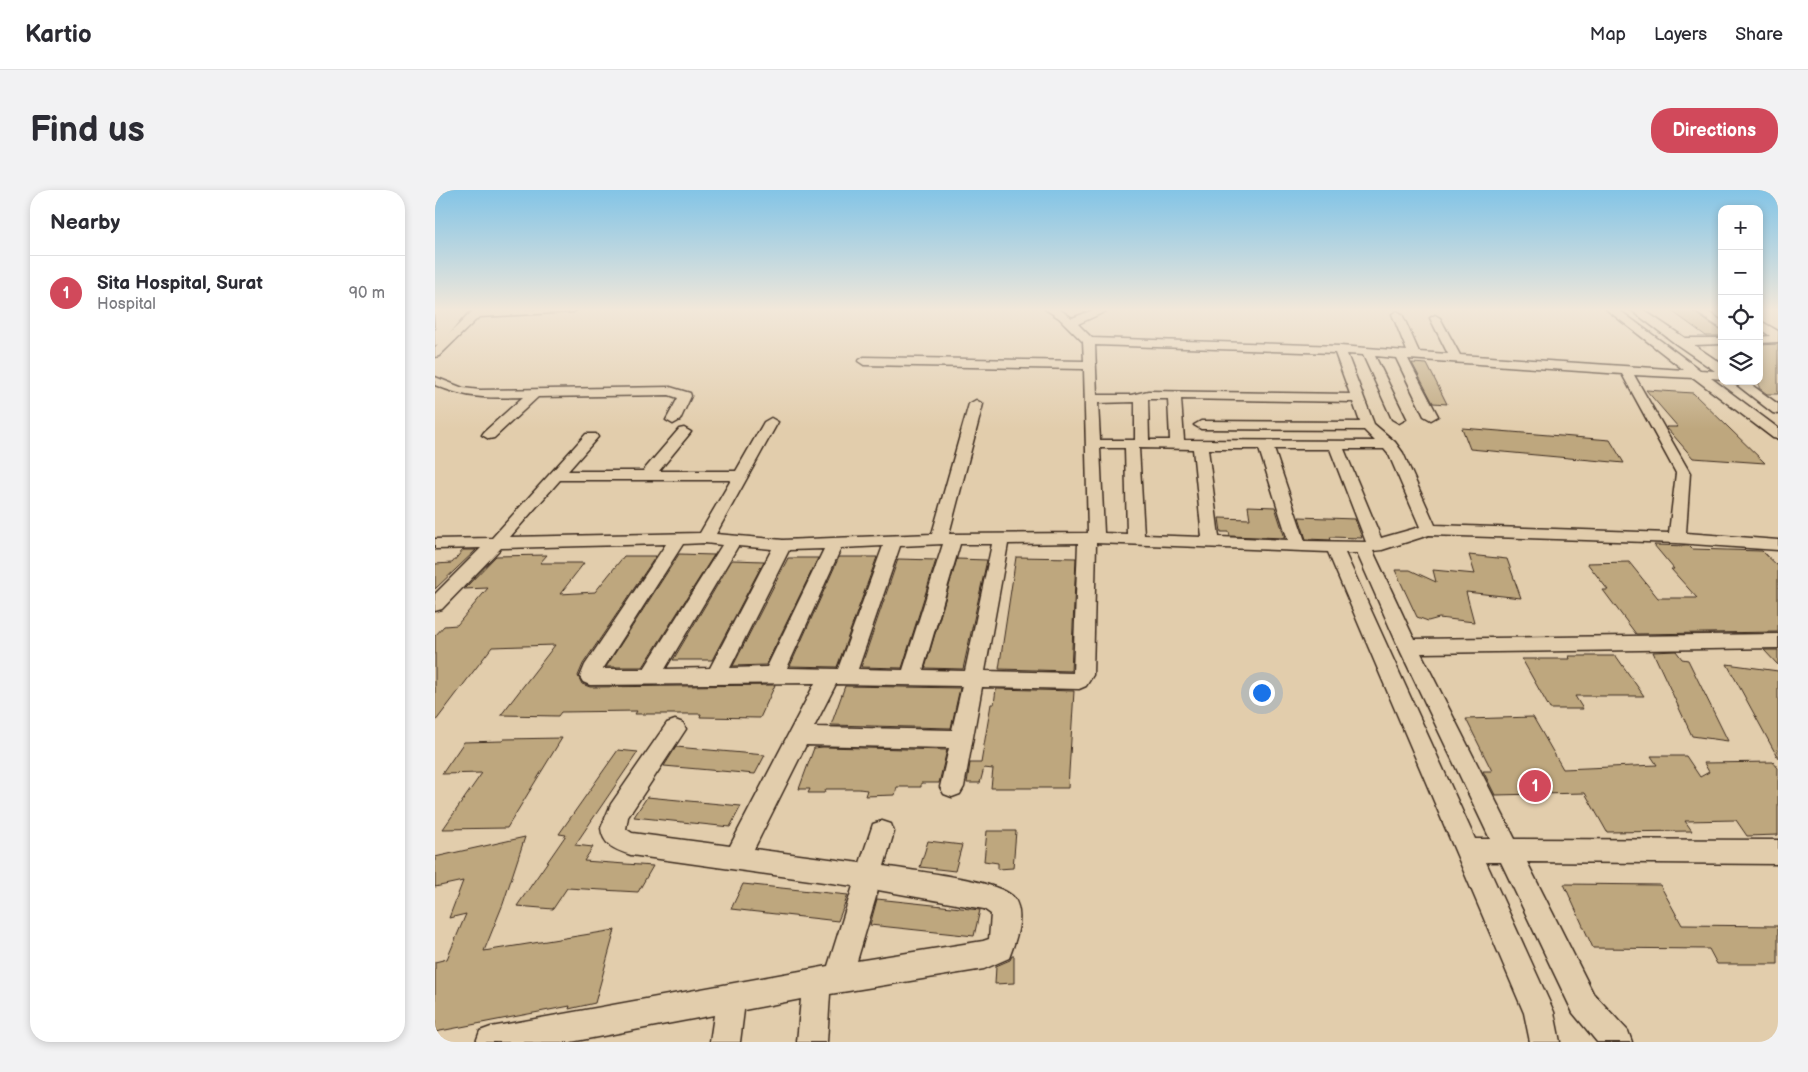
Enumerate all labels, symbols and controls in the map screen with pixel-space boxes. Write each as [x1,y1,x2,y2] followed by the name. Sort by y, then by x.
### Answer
[25,20,92,49] text: Kartio
[1590,24,1626,45] text: Map
[1654,24,1707,45] text: Layers
[1735,24,1783,45] text: Share
[1651,108,1778,153] button: Directions
[30,109,145,152] text: Find us
[1718,205,1763,385] map controls
[1718,205,1763,250] button: +
[50,210,120,235] text: Nearby
[1718,250,1763,295] button: −
[97,272,263,295] text: Sita Hospital, Surat
[63,284,69,303] text: 1
[349,284,385,303] text: 90 m
[97,295,156,314] text: Hospital
[1718,295,1763,340] button: locate
[1718,340,1763,385] button: layers
[1249,680,1275,706] your location
[1519,767,1551,805] pin: 1

